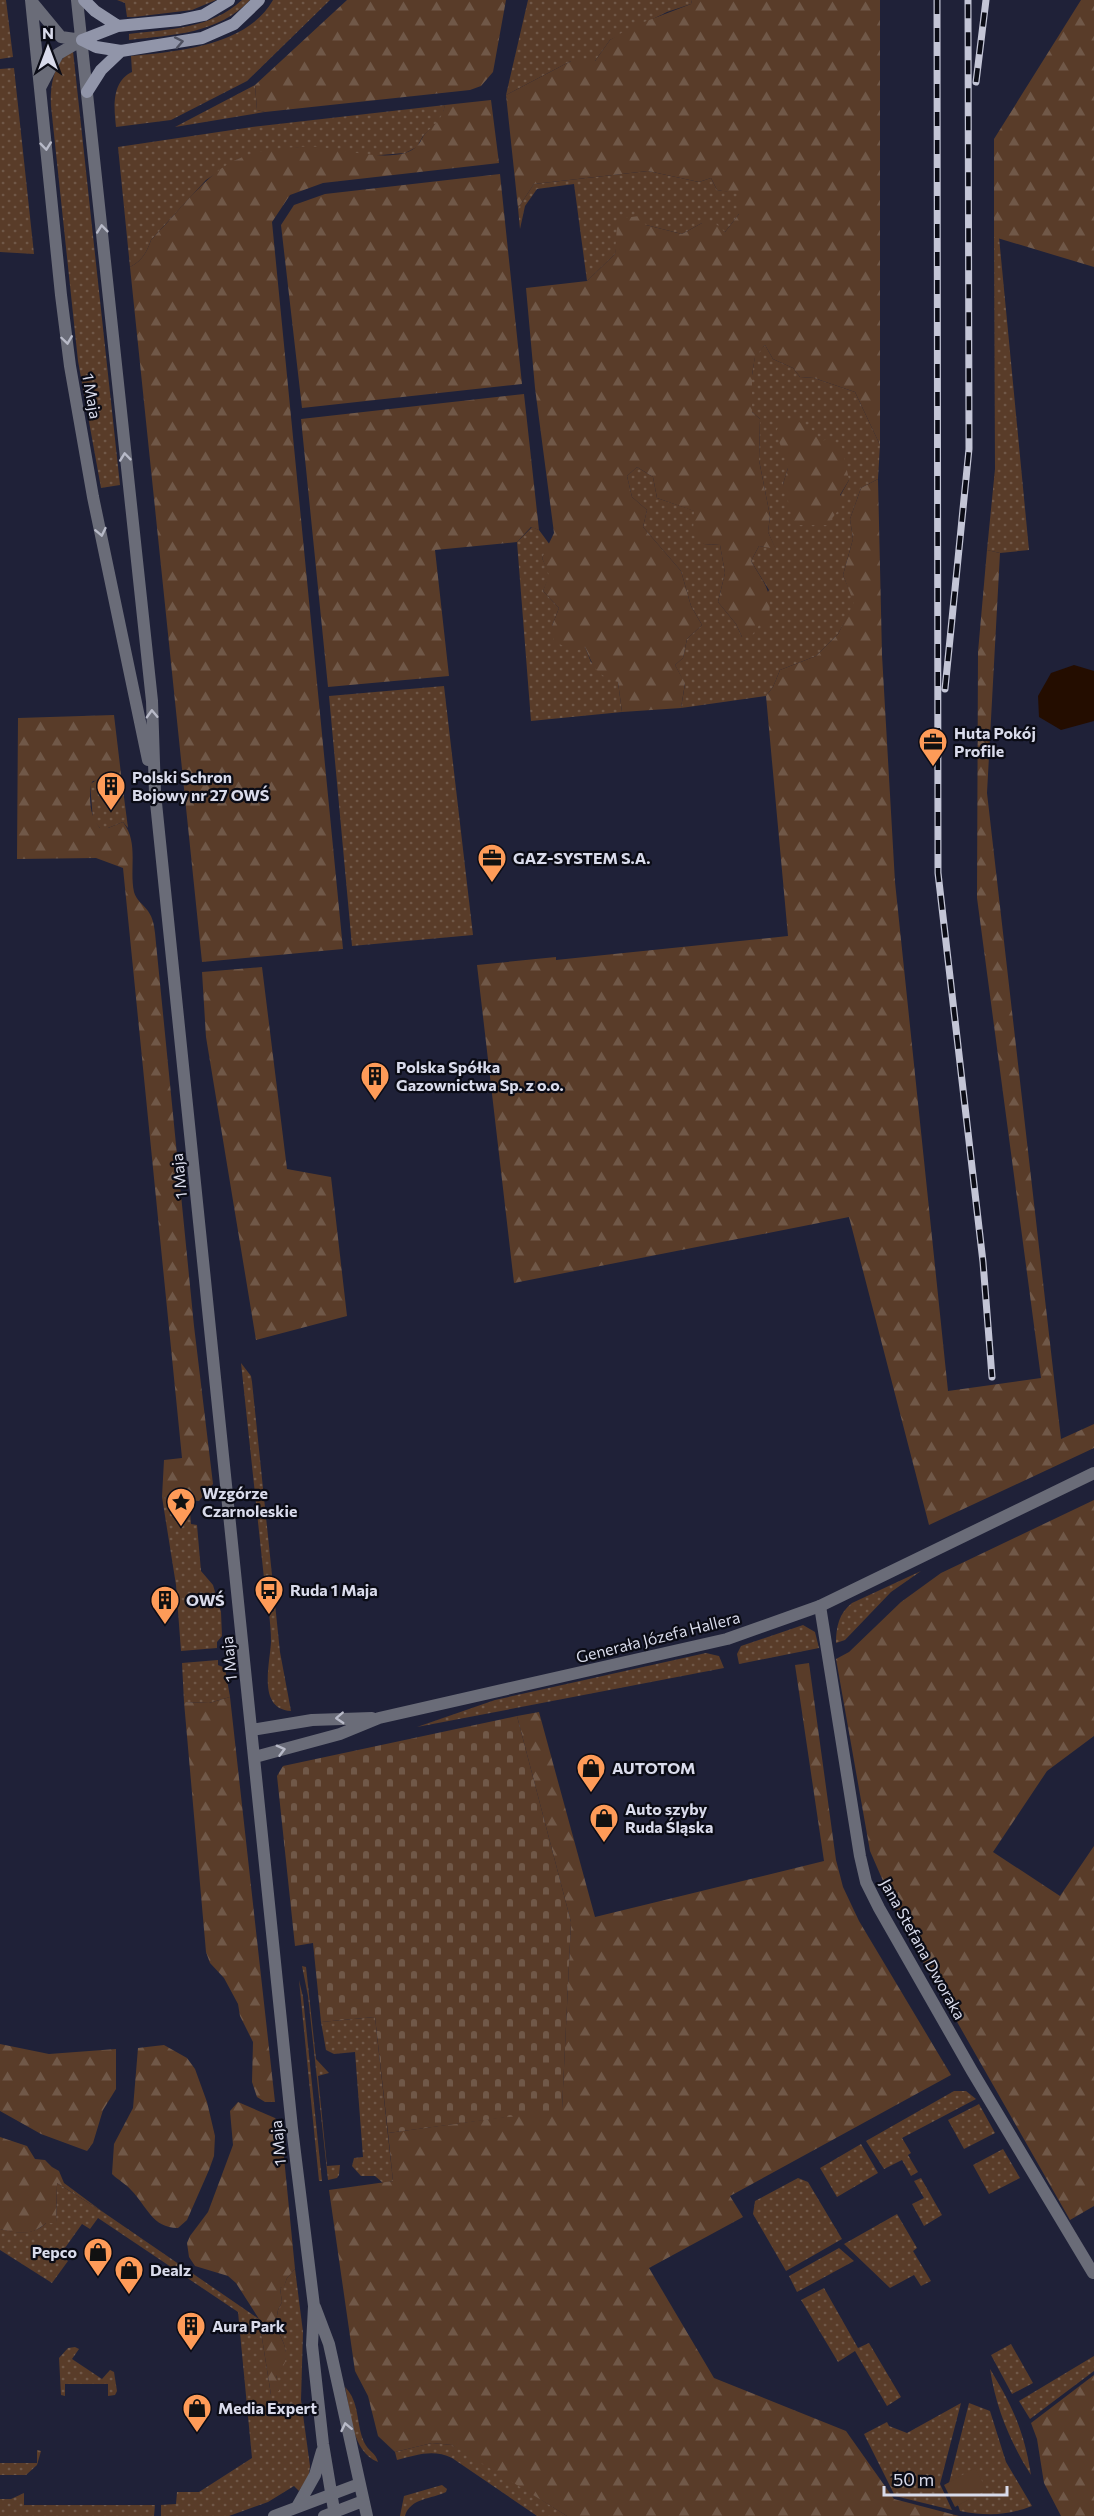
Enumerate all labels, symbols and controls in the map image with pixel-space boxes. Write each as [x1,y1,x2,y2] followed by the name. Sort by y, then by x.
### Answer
[18,18,78,78] north arrow
[42,23,54,42] text: N
[173,36,183,49] one-way arrow
[39,142,52,151] one-way arrow
[96,225,109,234] one-way arrow
[60,335,72,345] one-way arrow
[79,372,106,420] street label: 1 Maja
[120,453,132,462] one-way arrow
[93,527,106,537] one-way arrow
[146,709,158,718] one-way arrow
[954,723,1036,760] place label: Huta Pokój Profile
[917,726,949,768] office icon: Huta Pokój Profile
[132,767,270,804] place label: Polski Schron Bojowy nr 27 OWŚ
[95,770,127,812] building icon: Polski Schron Bojowy nr 27 OWŚ
[476,842,508,884] office icon: GAZ-SYSTEM S.A.
[513,848,650,867] place label: GAZ-SYSTEM S.A.
[396,1057,564,1094] place label: Polska Spółka Gazownictwa Sp. z o.o.
[359,1060,391,1102] building icon: Polska Spółka Gazownictwa Sp. z o.o.
[167,1152,190,1200] street label: 1 Maja
[202,1483,297,1520] place label: Wzgórze Czarnoleskie
[165,1486,197,1528] place icon: Wzgórze Czarnoleskie
[253,1574,285,1616] bus stop icon: Ruda 1 Maja
[290,1580,378,1599] place label: Ruda 1 Maja
[149,1584,181,1626] building icon: OWŚ
[186,1590,225,1609] place label: OWŚ
[574,1607,742,1666] street label: Generała Józefa Hallera
[217,1635,240,1683] street label: 1 Maja
[336,1712,345,1725] one-way arrow
[275,1745,285,1757] one-way arrow
[575,1752,607,1794] shop icon: AUTOTOM
[612,1758,696,1777] place label: AUTOTOM
[625,1799,713,1836] place label: Auto szyby Ruda Śląska
[588,1802,620,1844] shop icon: Auto szyby Ruda Śląska
[877,1875,970,2023] street label: Jana Stefana Dworaka
[266,2119,289,2167] street label: 1 Maja
[82,2236,114,2278] shop icon: Pepco
[32,2242,77,2261] place label: Pepco
[113,2254,145,2296] shop icon: Dealz
[150,2260,191,2279] place label: Dealz
[175,2310,207,2352] building icon: Aura Park
[212,2316,286,2335] place label: Aura Park
[181,2392,213,2434] shop icon: Media Expert
[218,2398,317,2417] place label: Media Expert
[340,2422,353,2432] one-way arrow
[884,2459,1007,2497] scale bar
[893,2468,934,2490] text: 50 m

